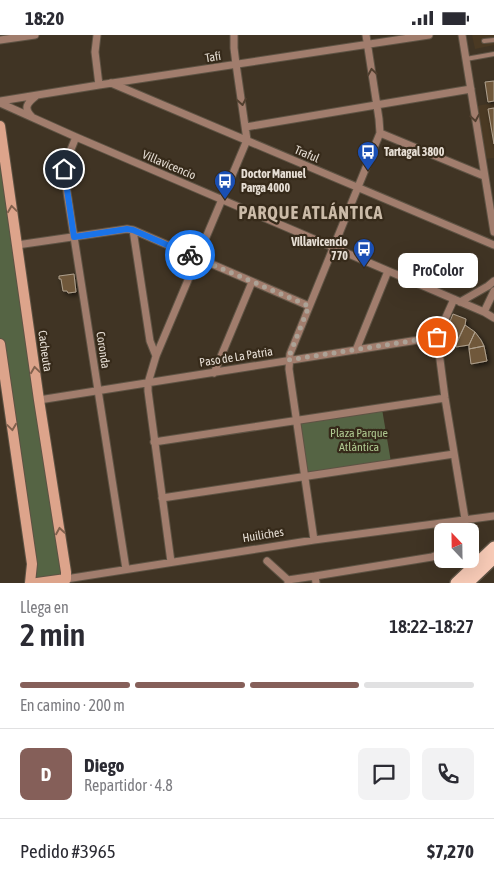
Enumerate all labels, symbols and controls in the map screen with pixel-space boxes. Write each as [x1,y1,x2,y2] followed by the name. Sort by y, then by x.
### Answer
[25,7,64,29] text: 18:20
[204,49,222,65] street label: Tafí
[367,67,377,76] one-way arrow
[236,99,247,107] one-way arrow
[470,113,480,122] one-way arrow
[356,140,380,171] bus stop icon: Tartagal 3800
[292,143,322,166] street label: Traful
[384,145,445,159] place label: Tartagal 3800
[140,147,198,183] street label: Villavicencio
[43,148,85,190] pin
[50,155,78,183] icon: home
[241,167,307,195] place label: Doctor Manuel Parga 4000
[213,169,237,200] bus stop icon: Doctor Manuel Parga 4000
[239,202,383,223] district label: PARQUE ATLÁNTICA
[7,205,18,213] one-way arrow
[165,230,215,280] courier
[290,235,348,263] place label: Villavicencio 770
[352,237,376,268] bus stop icon: Villavicencio 770
[176,241,204,269] icon: bike
[397,252,477,287] callout: ProColor
[412,261,464,279] text: ProColor
[416,316,458,358] pin
[423,323,451,351] icon: bag
[35,329,55,373] street label: Cacheuta
[93,330,113,370] street label: Coronda
[198,344,274,370] street label: Paso de La Patria
[30,366,41,374] one-way arrow
[6,423,17,431] one-way arrow
[330,426,388,454] park label: Plaza Parque Atlántica
[434,523,479,567] north arrow
[434,523,479,568] map controls
[241,525,285,545] street label: Huiliches
[55,527,65,535] one-way arrow
[20,598,69,616] text: Llega en
[389,615,474,637] text: 18:22–18:27
[20,616,85,653] text: 2 min
[20,696,125,714] text: En camino · 200 m
[358,748,410,800] button: chat
[422,748,474,800] button: phone
[84,754,124,776] text: Diego
[41,763,51,785] text: D
[84,776,173,794] text: Repartidor · 4.8
[20,840,116,862] text: Pedido #3965
[427,840,474,862] text: $7,270

